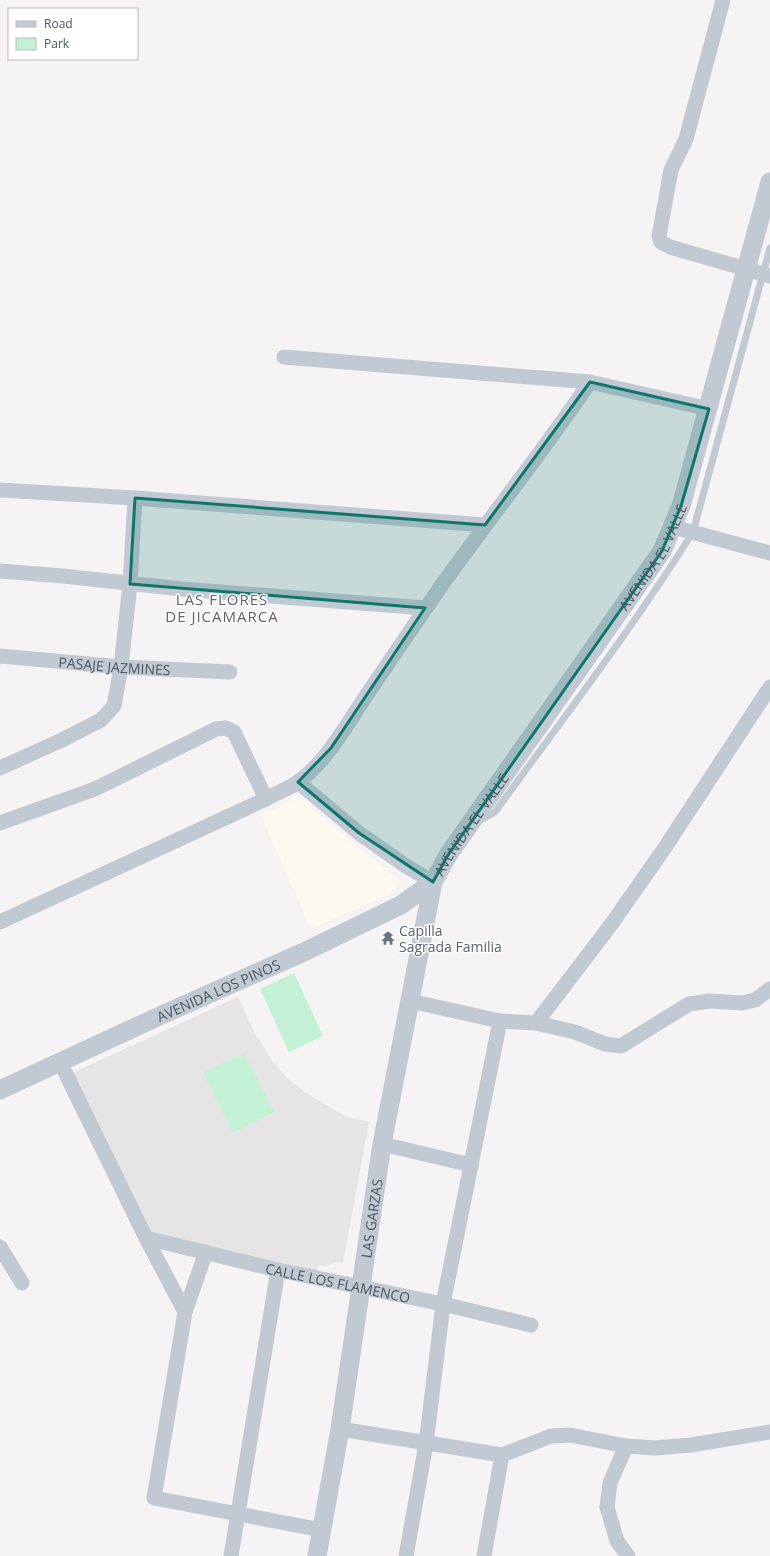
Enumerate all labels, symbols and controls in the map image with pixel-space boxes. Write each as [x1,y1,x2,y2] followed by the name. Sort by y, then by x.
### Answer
[8,8,138,60] legend
[44,15,73,32] text: Road
[44,35,70,52] text: Park
[614,501,690,614] street label: AVENIDA EL VALLE
[165,589,279,626] district label: LAS FLORES DE JICAMARCA
[58,652,171,679] street label: PASAJE JAZMINES
[429,769,512,879] street label: AVENIDA EL VALLE
[399,921,502,956] place label: Capilla Sagrada Familia
[380,930,396,946] temple icon: Capilla Sagrada Familia
[153,954,283,1026] street label: AVENIDA LOS PINOS
[356,1178,386,1259] street label: LAS GARZAS
[264,1258,412,1307] street label: CALLE LOS FLAMENCO

